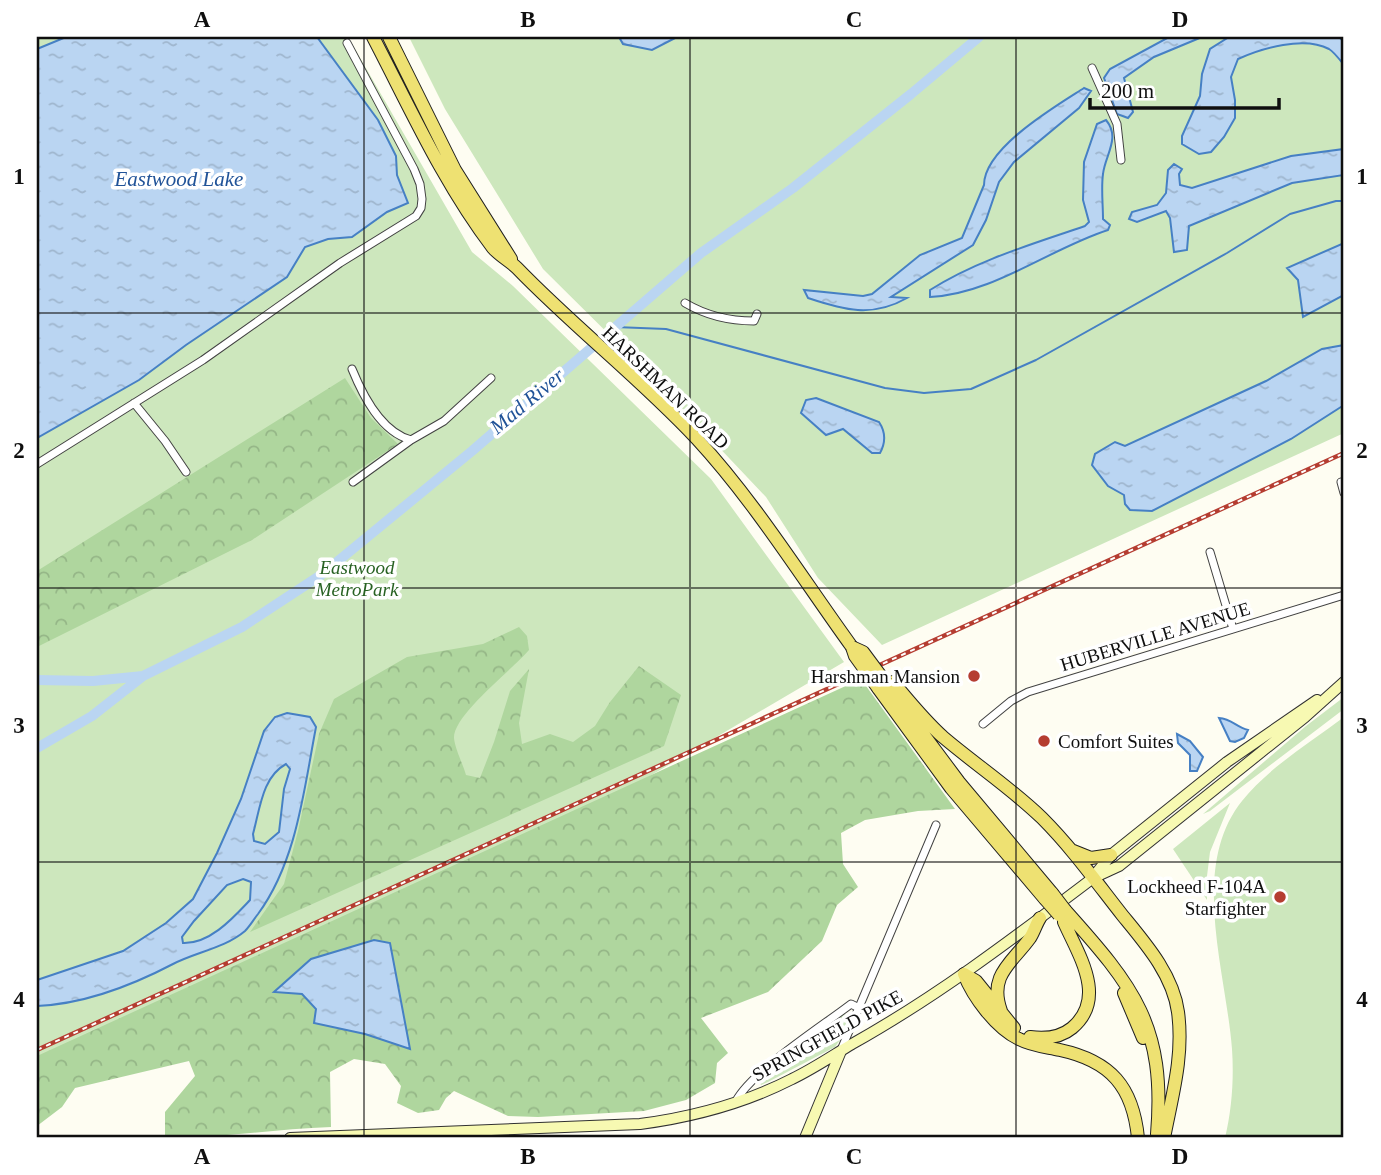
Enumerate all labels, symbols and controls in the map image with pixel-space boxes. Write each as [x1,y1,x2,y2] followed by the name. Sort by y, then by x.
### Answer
[194,7,211,32] text: A
[520,7,536,32] text: B
[846,7,862,32] text: C
[1172,7,1188,32] text: D
[1090,66,1280,110] scale bar
[1101,79,1154,103] text: 200 m
[13,164,25,189] text: 1
[1356,164,1368,189] text: 1
[114,167,243,191] water label: Eastwood Lake
[598,322,733,453] street label: HARSHMAN ROAD
[484,363,570,440] water label: Mad River
[13,438,25,463] text: 2
[1356,438,1368,463] text: 2
[315,557,399,600] park label: Eastwood MetroPark
[1058,598,1252,675] street label: HUBERVILLE AVENUE
[811,666,960,687] place label: Harshman Mansion
[966,668,982,684] marker: Harshman Mansion
[13,713,25,738] text: 3
[1356,713,1368,738] text: 3
[1058,731,1174,752] place label: Comfort Suites
[1036,733,1052,749] marker: Comfort Suites
[1127,876,1267,919] place label: Lockheed F-104A Starfighter
[1272,889,1288,905] marker: Lockheed F-104A Starfighter
[749,985,906,1085] street label: SPRINGFIELD PIKE
[13,987,25,1012] text: 4
[1356,987,1368,1012] text: 4
[194,1144,211,1169] text: A
[520,1144,536,1169] text: B
[846,1144,862,1169] text: C
[1172,1144,1188,1169] text: D

